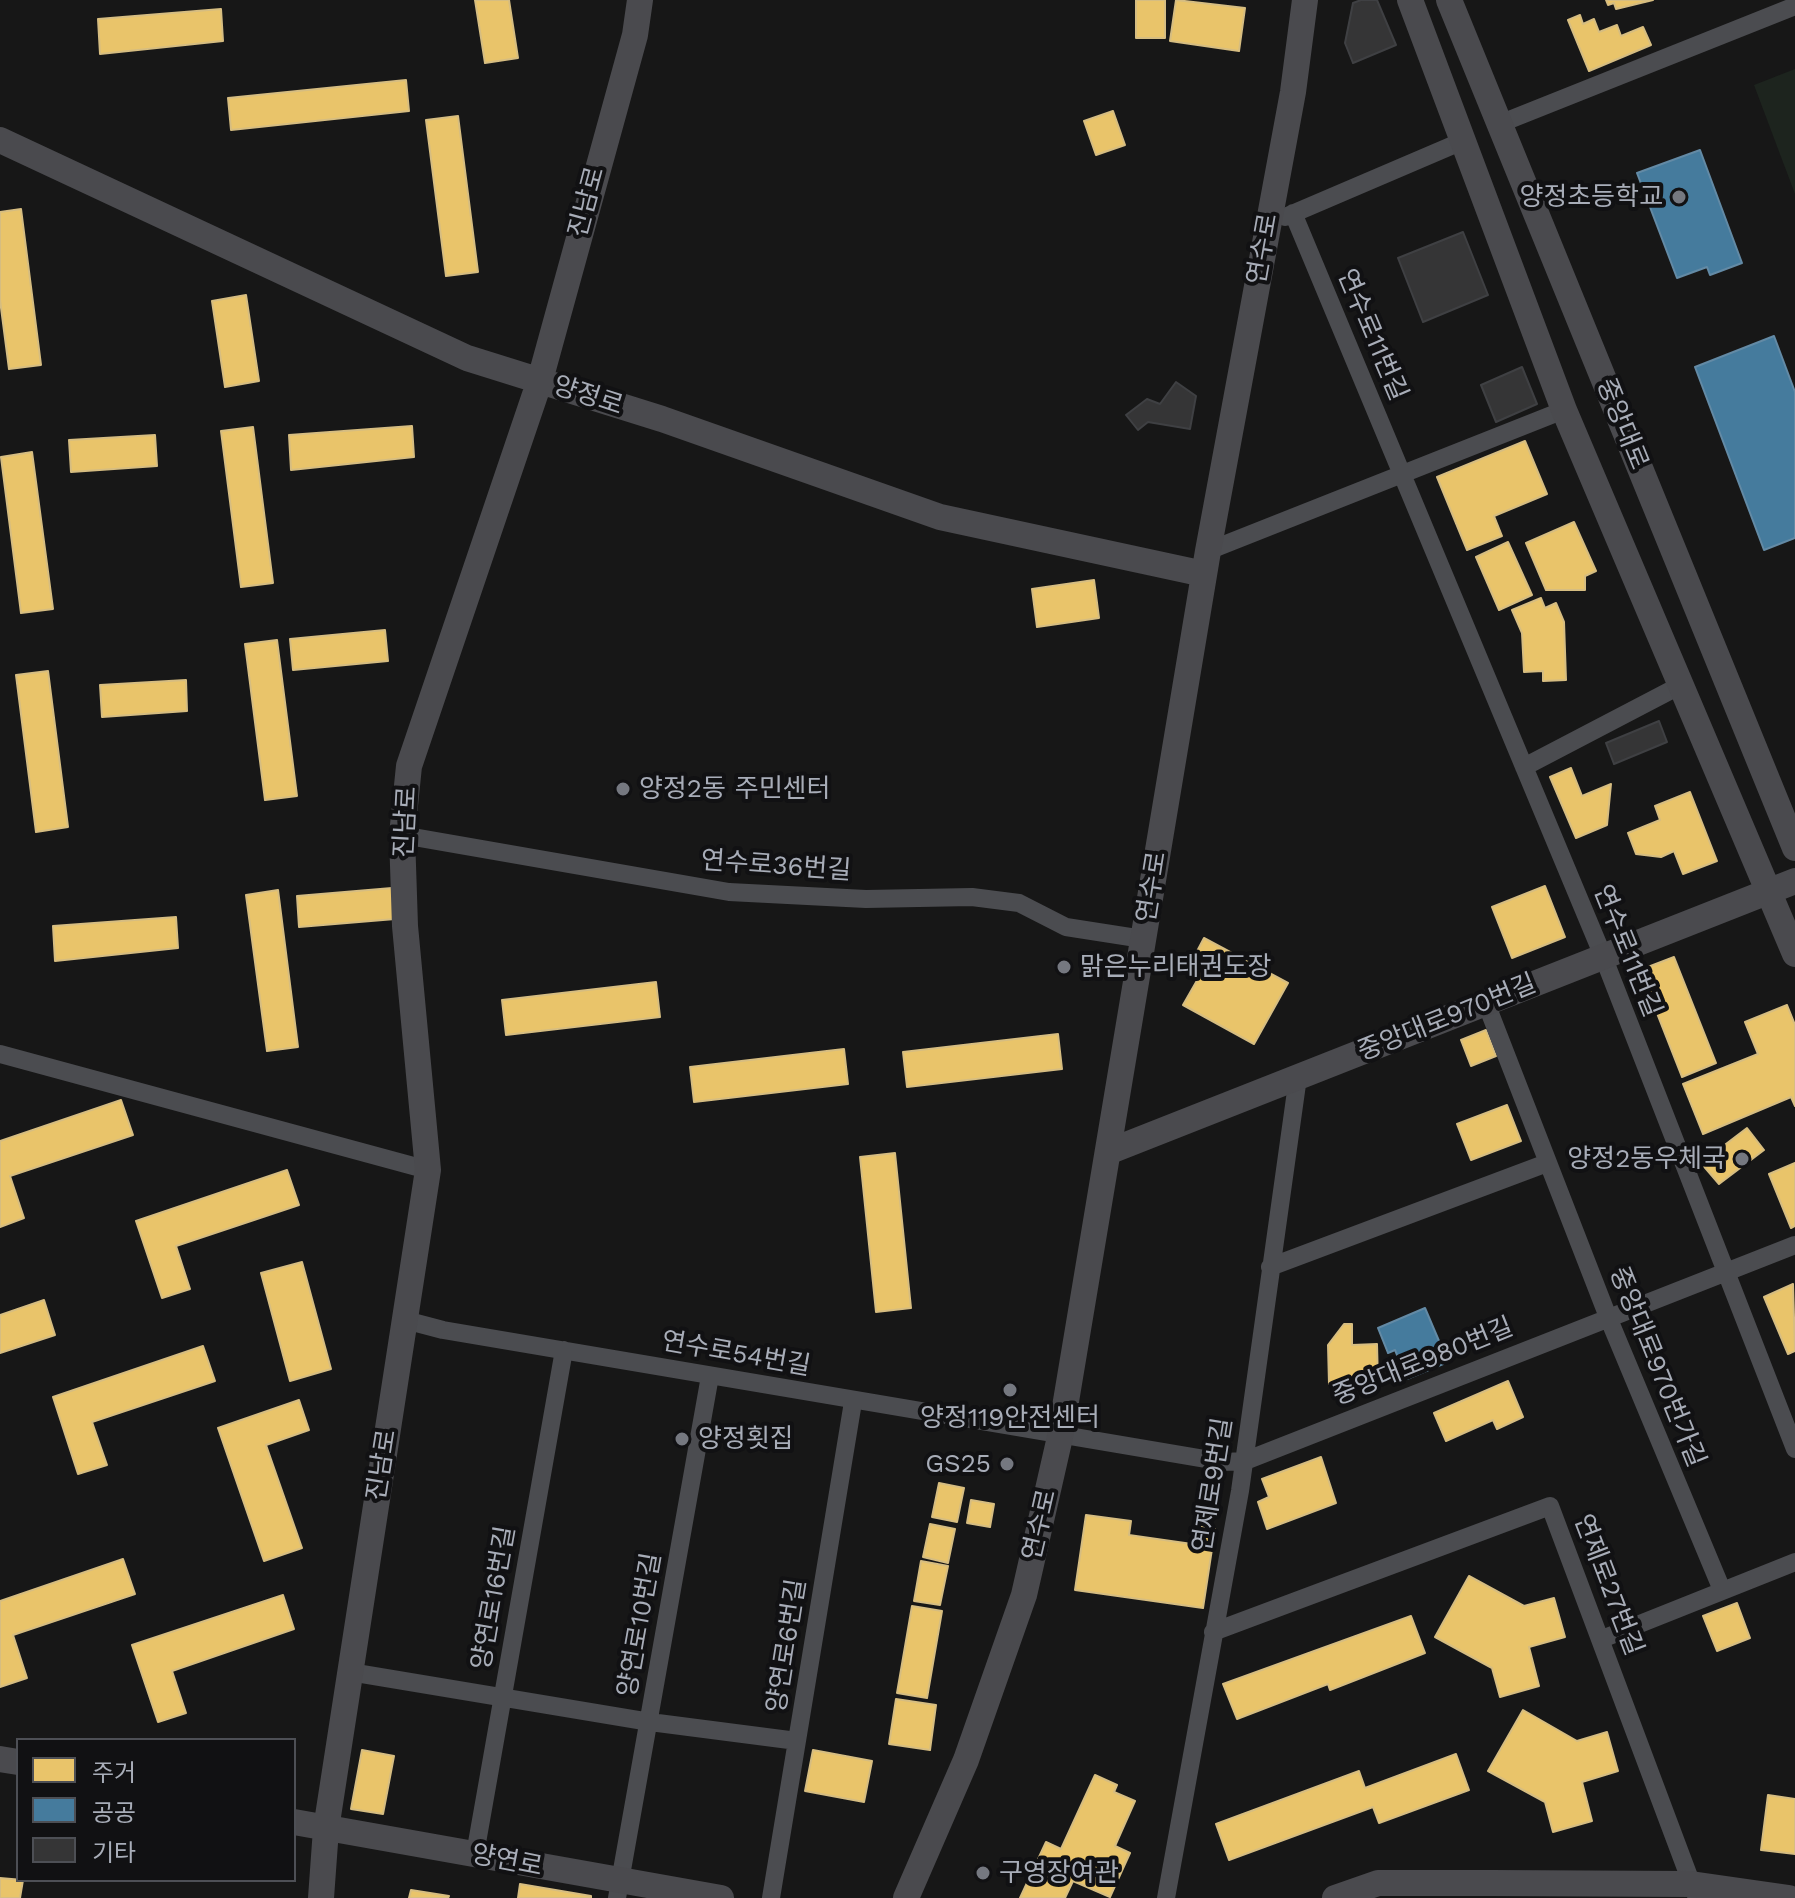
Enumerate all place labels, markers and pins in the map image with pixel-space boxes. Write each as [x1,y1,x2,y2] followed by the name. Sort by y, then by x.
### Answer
[1519,181,1663,213] place label: 양정초등학교
[1670,188,1688,206] marker: 양정초등학교
[639,773,830,805] place label: 양정2동 주민센터
[614,780,632,798] marker: 양정2동 주민센터
[1080,951,1271,983] place label: 맑은누리태권도장
[1055,958,1073,976] marker: 맑은누리태권도장
[1567,1143,1726,1175] place label: 양정2동우체국
[1733,1150,1751,1168] marker: 양정2동우체국
[1001,1381,1019,1399] marker: 양정119안전센터
[920,1402,1100,1434] place label: 양정119안전센터
[698,1423,794,1455] place label: 양정횟집
[673,1430,691,1448] marker: 양정횟집
[925,1448,991,1480] place label: GS25
[998,1455,1016,1473] marker: GS25
[999,1857,1119,1889] place label: 구영장여관
[974,1864,992,1882] marker: 구영장여관

